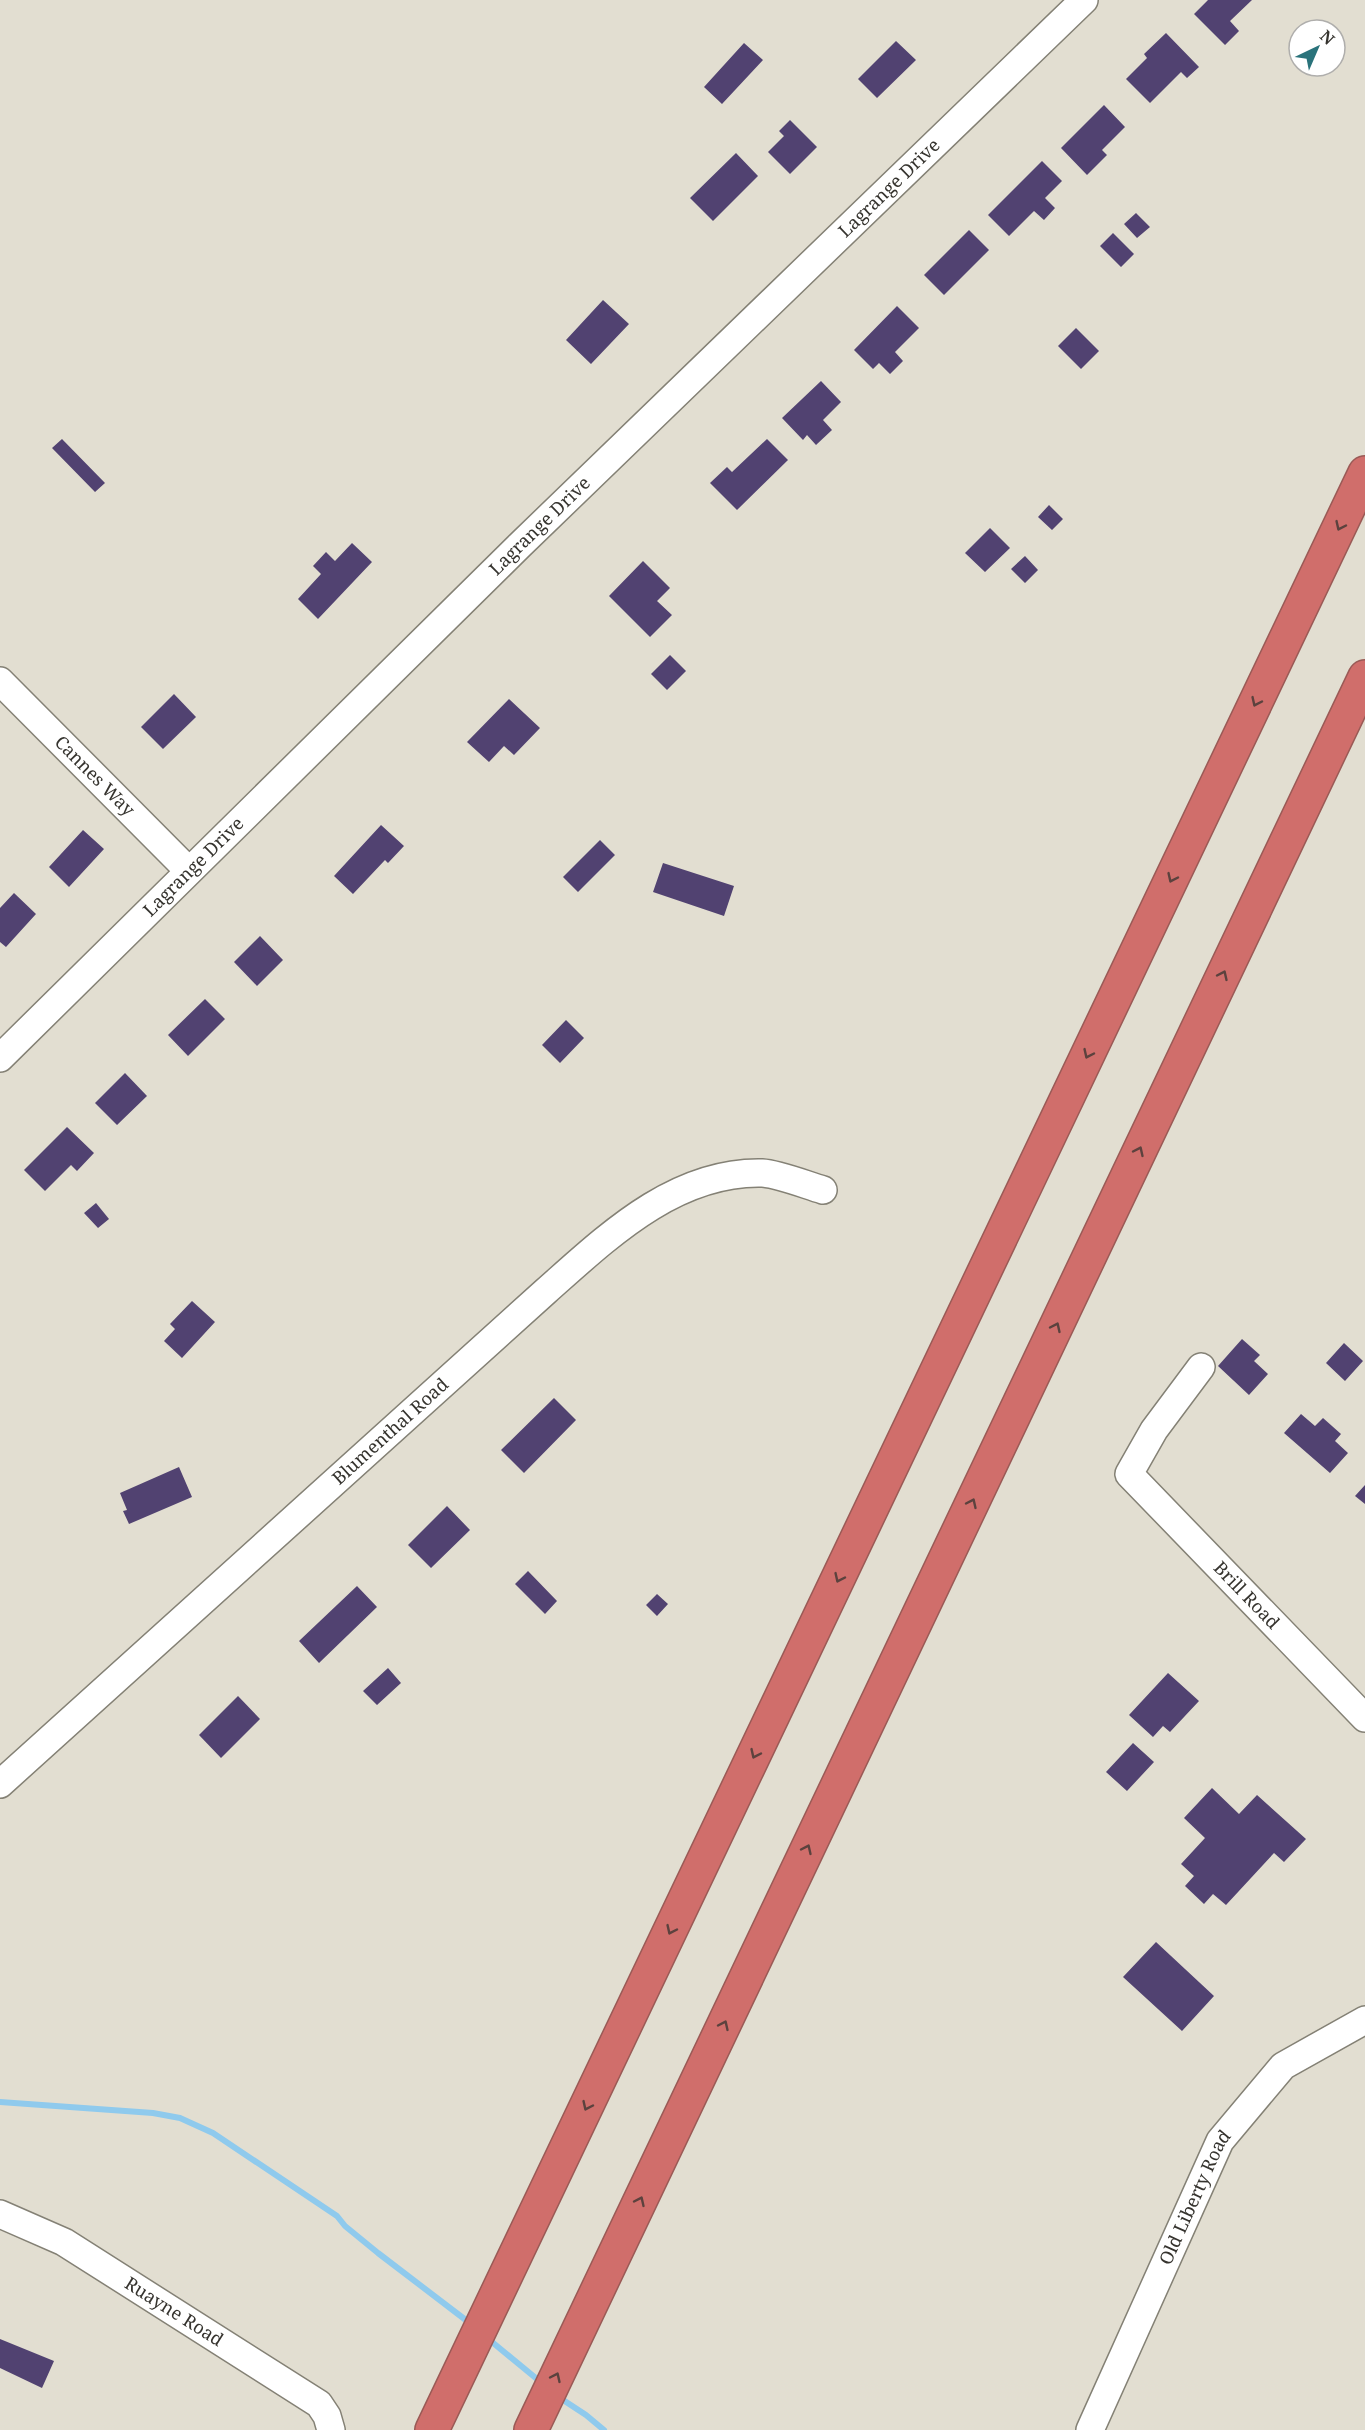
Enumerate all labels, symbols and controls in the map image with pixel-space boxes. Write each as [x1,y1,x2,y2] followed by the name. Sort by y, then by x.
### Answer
[1287,18,1347,78] north arrow
[1315,25,1340,50] text: N
[833,133,945,242] street label: Lagrange Drive
[483,471,595,580] street label: Lagrange Drive
[1335,519,1347,530] one-way arrow
[1251,695,1263,706] one-way arrow
[50,730,141,821] street label: Cannes Way
[137,811,248,921] street label: Lagrange Drive
[1168,871,1180,882] one-way arrow
[1216,971,1228,982] one-way arrow
[1084,1047,1096,1058] one-way arrow
[1132,1147,1144,1158] one-way arrow
[1048,1323,1060,1334] one-way arrow
[327,1372,453,1489] street label: Blumenthal Road
[964,1499,976,1510] one-way arrow
[1209,1556,1285,1634] street label: Brill Road
[834,1571,846,1582] one-way arrow
[750,1747,762,1758] one-way arrow
[800,1844,812,1855] one-way arrow
[666,1923,678,1934] one-way arrow
[716,2020,728,2031] one-way arrow
[583,2099,595,2110] one-way arrow
[1153,2124,1235,2268] street label: Old Liberty Road
[632,2197,644,2208] one-way arrow
[120,2271,228,2351] street label: Ruayne Road
[549,2373,561,2384] one-way arrow

